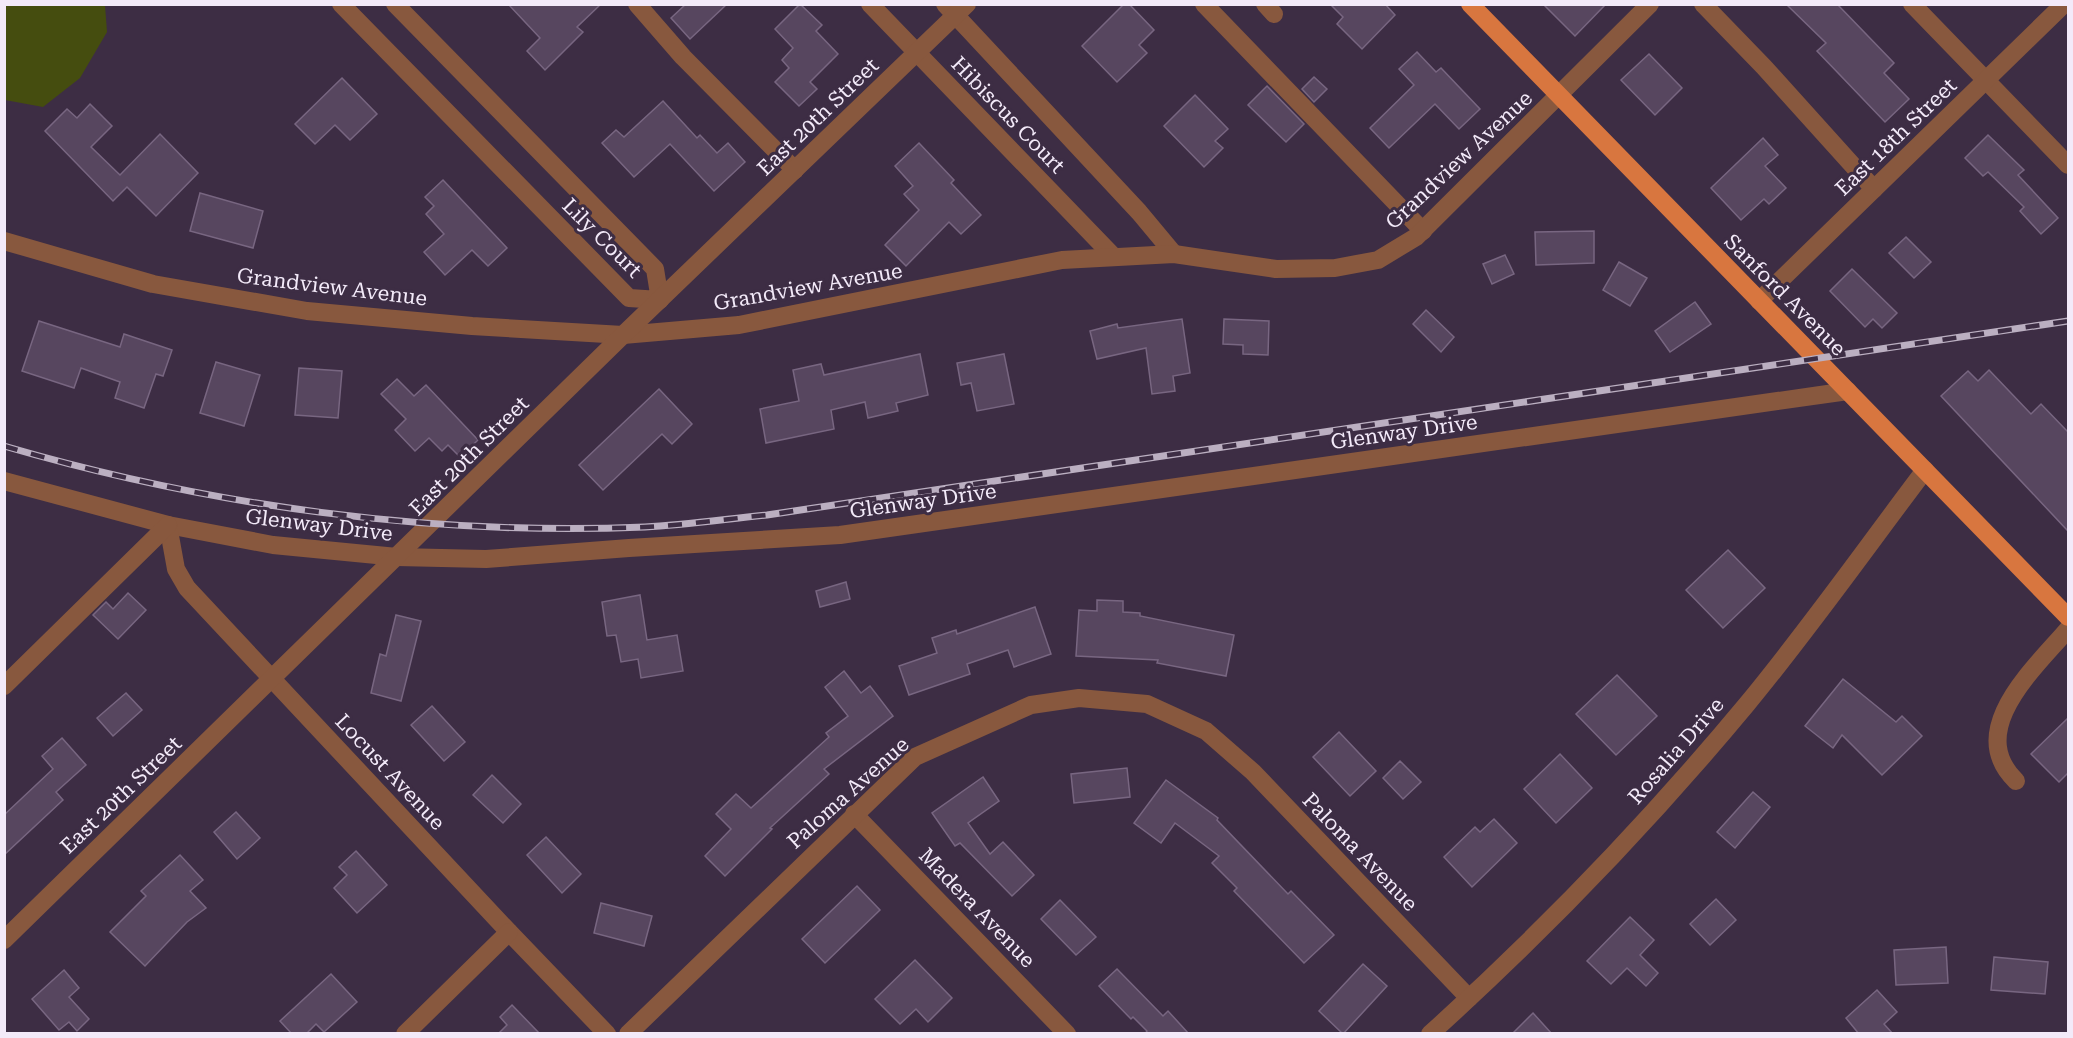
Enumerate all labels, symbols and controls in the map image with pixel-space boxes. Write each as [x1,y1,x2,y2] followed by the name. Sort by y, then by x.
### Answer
[946,52,1070,178] street label: Hibiscus Court
[753,53,883,181] street label: East 20th Street
[1831,73,1961,201] street label: East 18th Street
[1381,86,1537,234] street label: Grandview Avenue
[558,194,647,283] street label: Lily Court
[1719,229,1851,361] street label: Sanford Avenue
[712,259,904,315] street label: Grandview Avenue
[236,263,428,311] street label: Grandview Avenue
[404,391,534,521] street label: East 20th Street
[1329,410,1479,454] street label: Glenway Drive
[848,479,998,523] street label: Glenway Drive
[244,504,394,546] street label: Glenway Drive
[1623,693,1729,809] street label: Rosalia Drive
[330,709,450,835] street label: Locust Avenue
[56,731,186,859] street label: East 20th Street
[782,732,914,854] street label: Paloma Avenue
[1298,788,1422,916] street label: Paloma Avenue
[914,843,1040,973] street label: Madera Avenue

